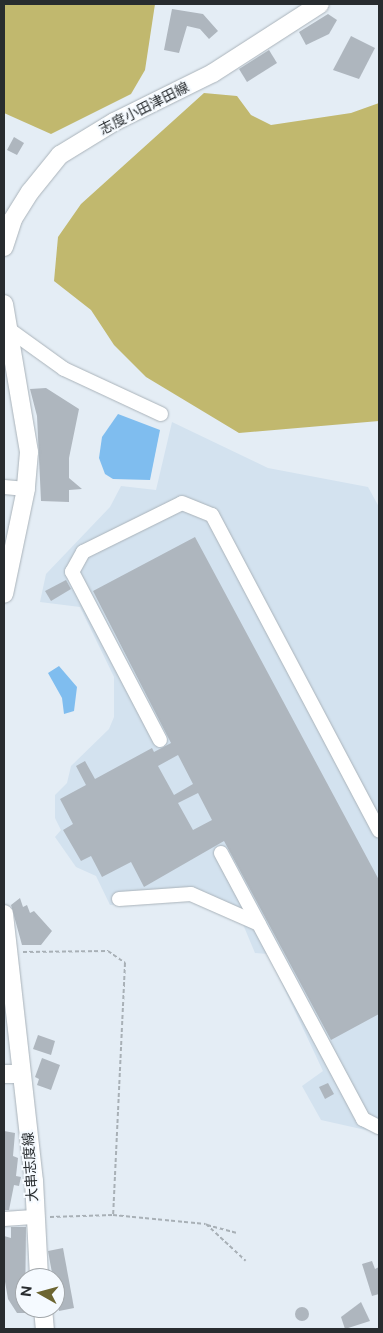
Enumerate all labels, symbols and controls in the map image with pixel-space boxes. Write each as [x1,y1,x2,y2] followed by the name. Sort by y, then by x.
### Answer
[97,78,191,138] street label: 志度小田津田線
[19,1131,41,1203] street label: 大串志度線
[15,1268,65,1318] north arrow
[17,1285,35,1298] text: N

